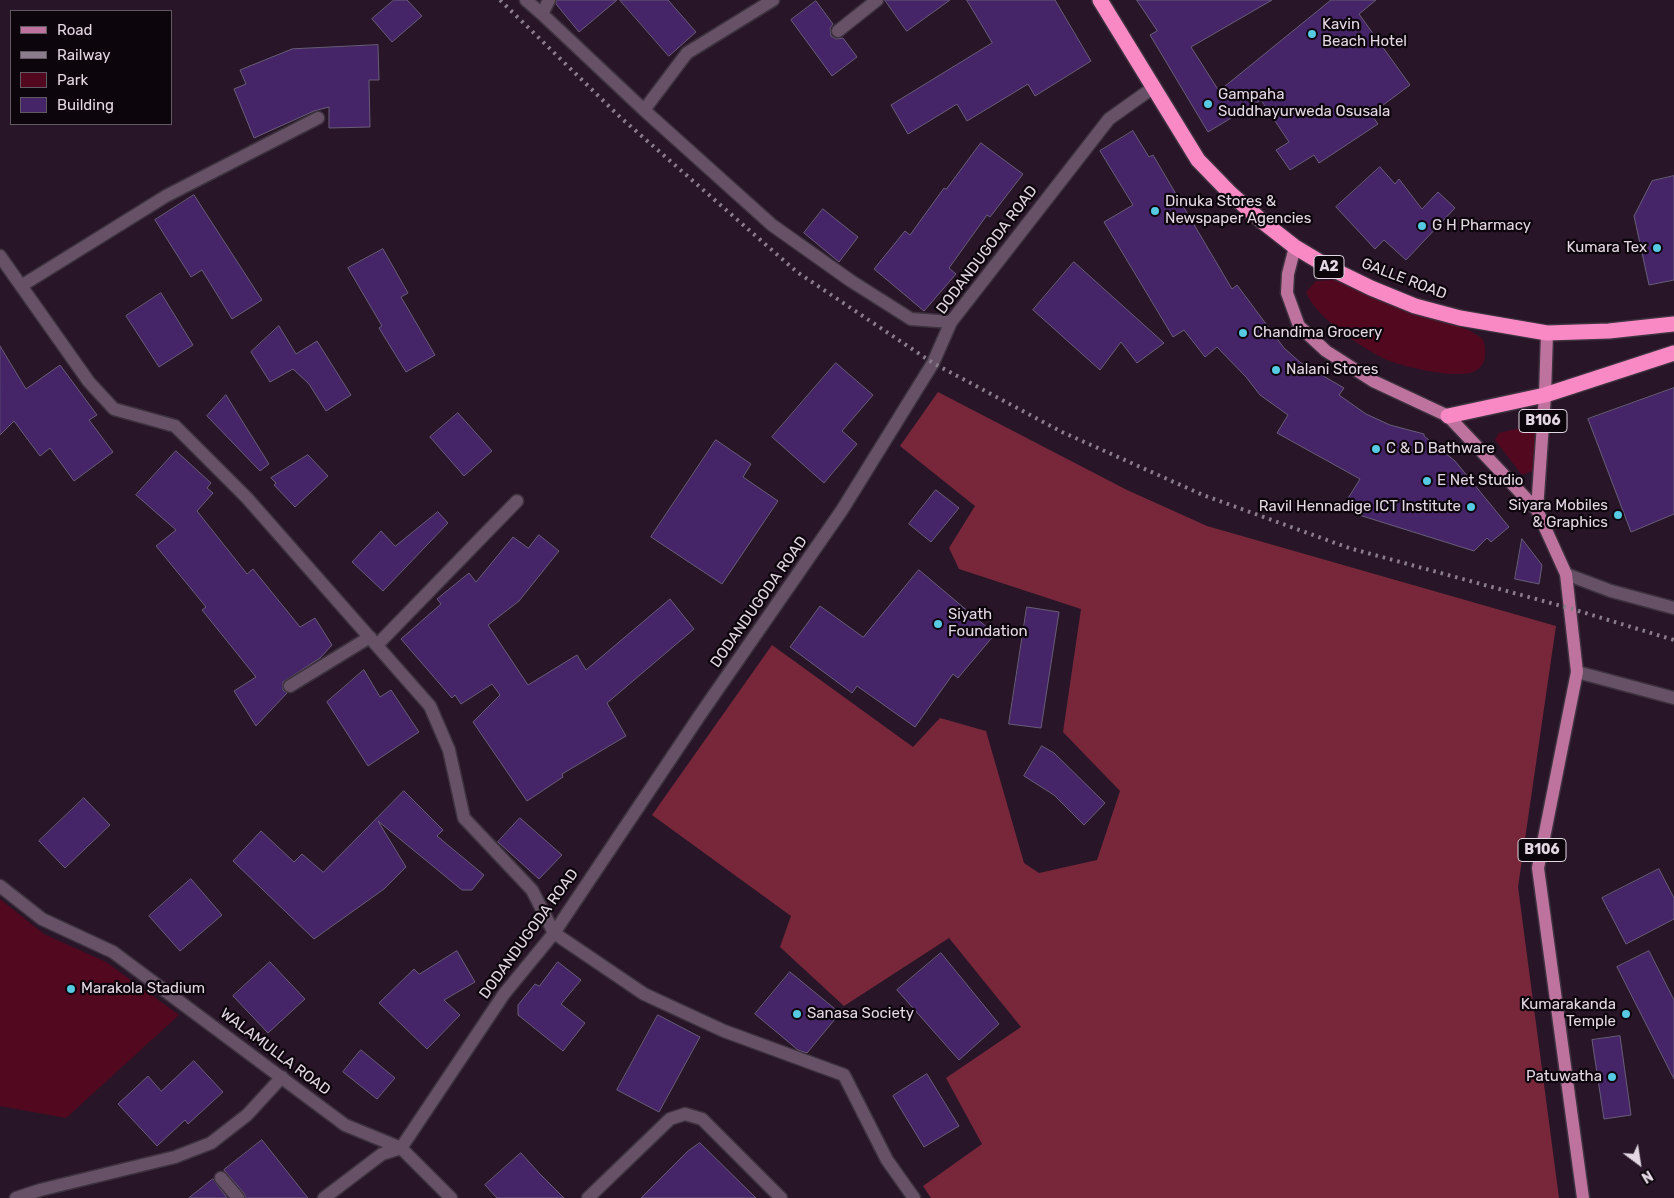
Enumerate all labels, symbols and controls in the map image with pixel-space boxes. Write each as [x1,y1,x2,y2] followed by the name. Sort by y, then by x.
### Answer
[10,10,172,125] legend
[1322,16,1407,51] place label: Kavin Beach Hotel
[57,21,93,39] text: Road
[1306,28,1318,40] marker: Kavin Beach Hotel
[57,46,111,64] text: Railway
[57,71,88,89] text: Park
[1218,86,1390,121] place label: Gampaha Suddhayurweda Osusala
[57,96,114,114] text: Building
[1202,98,1214,110] marker: Gampaha Suddhayurweda Osusala
[933,182,1041,318] street label: DODANDUGODA ROAD
[1165,193,1311,228] place label: Dinuka Stores & Newspaper Agencies
[1149,205,1161,217] marker: Dinuka Stores & Newspaper Agencies
[1432,217,1531,235] place label: G H Pharmacy
[1416,220,1428,232] marker: G H Pharmacy
[1567,239,1647,257] place label: Kumara Tex
[1651,242,1663,254] marker: Kumara Tex
[1359,254,1449,304] street label: GALLE ROAD
[1314,256,1344,278] road number: A2
[1253,324,1382,342] place label: Chandima Grocery
[1237,327,1249,339] marker: Chandima Grocery
[1286,361,1378,379] place label: Nalani Stores
[1270,364,1282,376] marker: Nalani Stores
[1519,410,1567,432] road number: B106
[1386,440,1495,458] place label: C & D Bathware
[1370,443,1382,455] marker: C & D Bathware
[1437,472,1523,490] place label: E Net Studio
[1421,475,1433,487] marker: E Net Studio
[1508,497,1608,532] place label: Siyara Mobiles & Graphics
[1259,498,1461,516] place label: Ravil Hennadige ICT Institute
[1465,501,1477,513] marker: Ravil Hennadige ICT Institute
[1612,509,1624,521] marker: Siyara Mobiles & Graphics
[707,533,811,671] street label: DODANDUGODA ROAD
[948,606,1028,641] place label: Siyath Foundation
[932,618,944,630] marker: Siyath Foundation
[1518,838,1566,862] road number: B106
[476,865,582,1003] street label: DODANDUGODA ROAD
[81,980,205,998] place label: Marakola Stadium
[65,983,77,995] marker: Marakola Stadium
[1521,996,1616,1031] place label: Kumarakanda Temple
[216,1005,334,1099] street label: WALAMULLA ROAD
[807,1005,914,1023] place label: Sanasa Society
[791,1008,803,1020] marker: Sanasa Society
[1620,1008,1632,1020] marker: Kumarakanda Temple
[1526,1068,1602,1086] place label: Patuwatha
[1606,1071,1618,1083] marker: Patuwatha
[1614,1138,1664,1188] north arrow
[1638,1166,1656,1186] text: N

